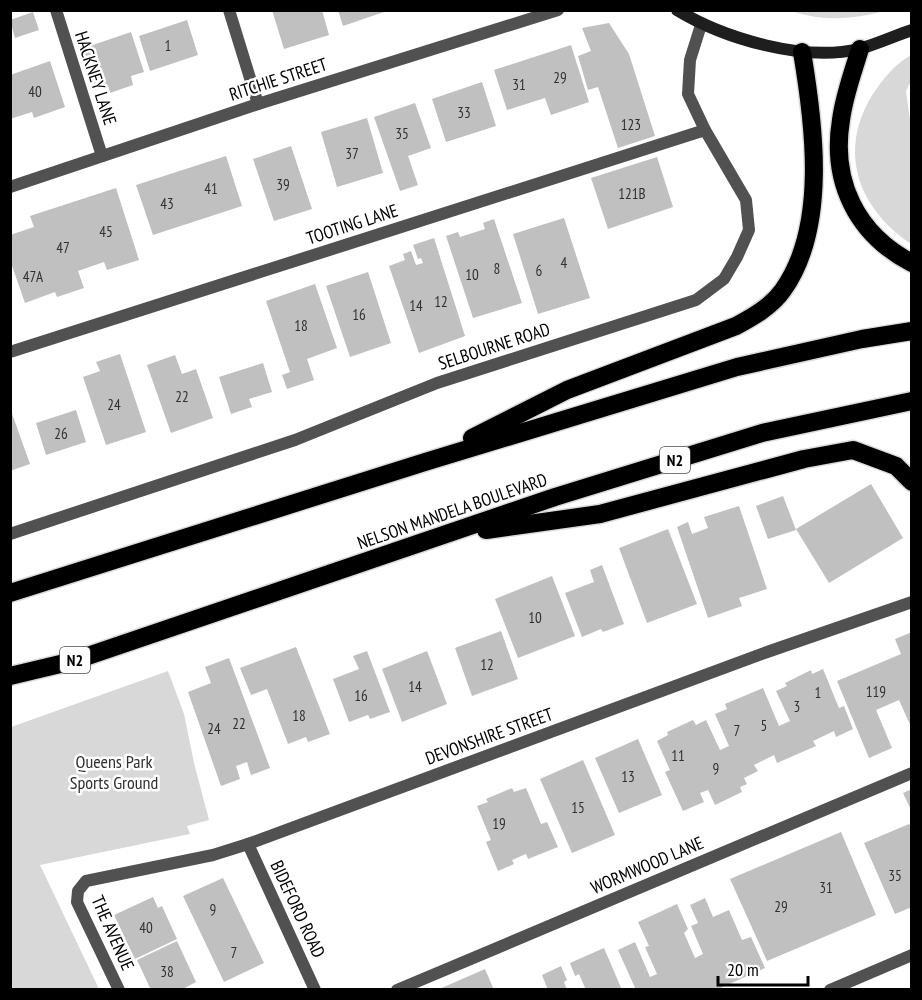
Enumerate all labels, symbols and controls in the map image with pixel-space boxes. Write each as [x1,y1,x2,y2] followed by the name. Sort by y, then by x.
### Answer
[70,28,122,128] street label: HACKNEY LANE
[165,36,171,55] house number: 1
[226,52,330,106] street label: RITCHIE STREET
[553,68,567,87] house number: 29
[512,75,526,94] house number: 31
[28,82,42,101] house number: 40
[457,103,471,122] house number: 33
[621,115,641,134] house number: 123
[395,124,409,143] house number: 35
[345,144,359,163] house number: 37
[276,175,290,194] house number: 39
[204,179,218,198] house number: 41
[618,184,646,203] house number: 121B
[160,194,174,213] house number: 43
[303,198,401,250] street label: TOOTING LANE
[99,222,113,241] house number: 45
[56,238,70,257] house number: 47
[561,253,568,272] house number: 4
[494,259,500,278] house number: 8
[536,261,543,280] house number: 6
[465,265,479,284] house number: 10
[23,267,44,286] house number: 47A
[434,292,448,311] house number: 12
[409,296,423,315] house number: 14
[352,305,366,324] house number: 16
[294,316,308,335] house number: 18
[435,317,553,375] street label: SELBOURNE ROAD
[175,387,189,406] house number: 22
[107,395,121,414] house number: 24
[54,424,68,443] house number: 26
[660,447,690,473] road number: N2
[354,468,550,554] street label: NELSON MANDELA BOULEVARD
[528,608,542,627] house number: 10
[60,647,90,673] road number: N2
[480,655,494,674] house number: 12
[408,677,422,696] house number: 14
[866,682,886,701] house number: 119
[815,683,821,702] house number: 1
[354,686,368,705] house number: 16
[794,697,800,716] house number: 3
[422,702,556,770] street label: DEVONSHIRE STREET
[292,706,306,725] house number: 18
[232,714,246,733] house number: 22
[761,716,767,735] house number: 5
[207,719,221,738] house number: 24
[734,721,740,740] house number: 7
[671,746,685,765] house number: 11
[70,750,158,794] park label: Queens Park Sports Ground
[713,759,719,778] house number: 9
[621,767,635,786] house number: 13
[571,798,585,817] house number: 15
[492,814,506,833] house number: 19
[587,831,707,899] street label: WORMWOOD LANE
[265,857,331,961] street label: BIDEFORD ROAD
[888,866,902,885] house number: 35
[819,878,833,897] house number: 31
[86,892,140,974] street label: THE AVENUE
[774,897,788,916] house number: 29
[210,900,216,919] house number: 9
[139,918,153,937] house number: 40
[231,943,237,962] house number: 7
[718,949,808,987] scale bar
[727,958,759,981] text: 20 m
[160,962,174,981] house number: 38

